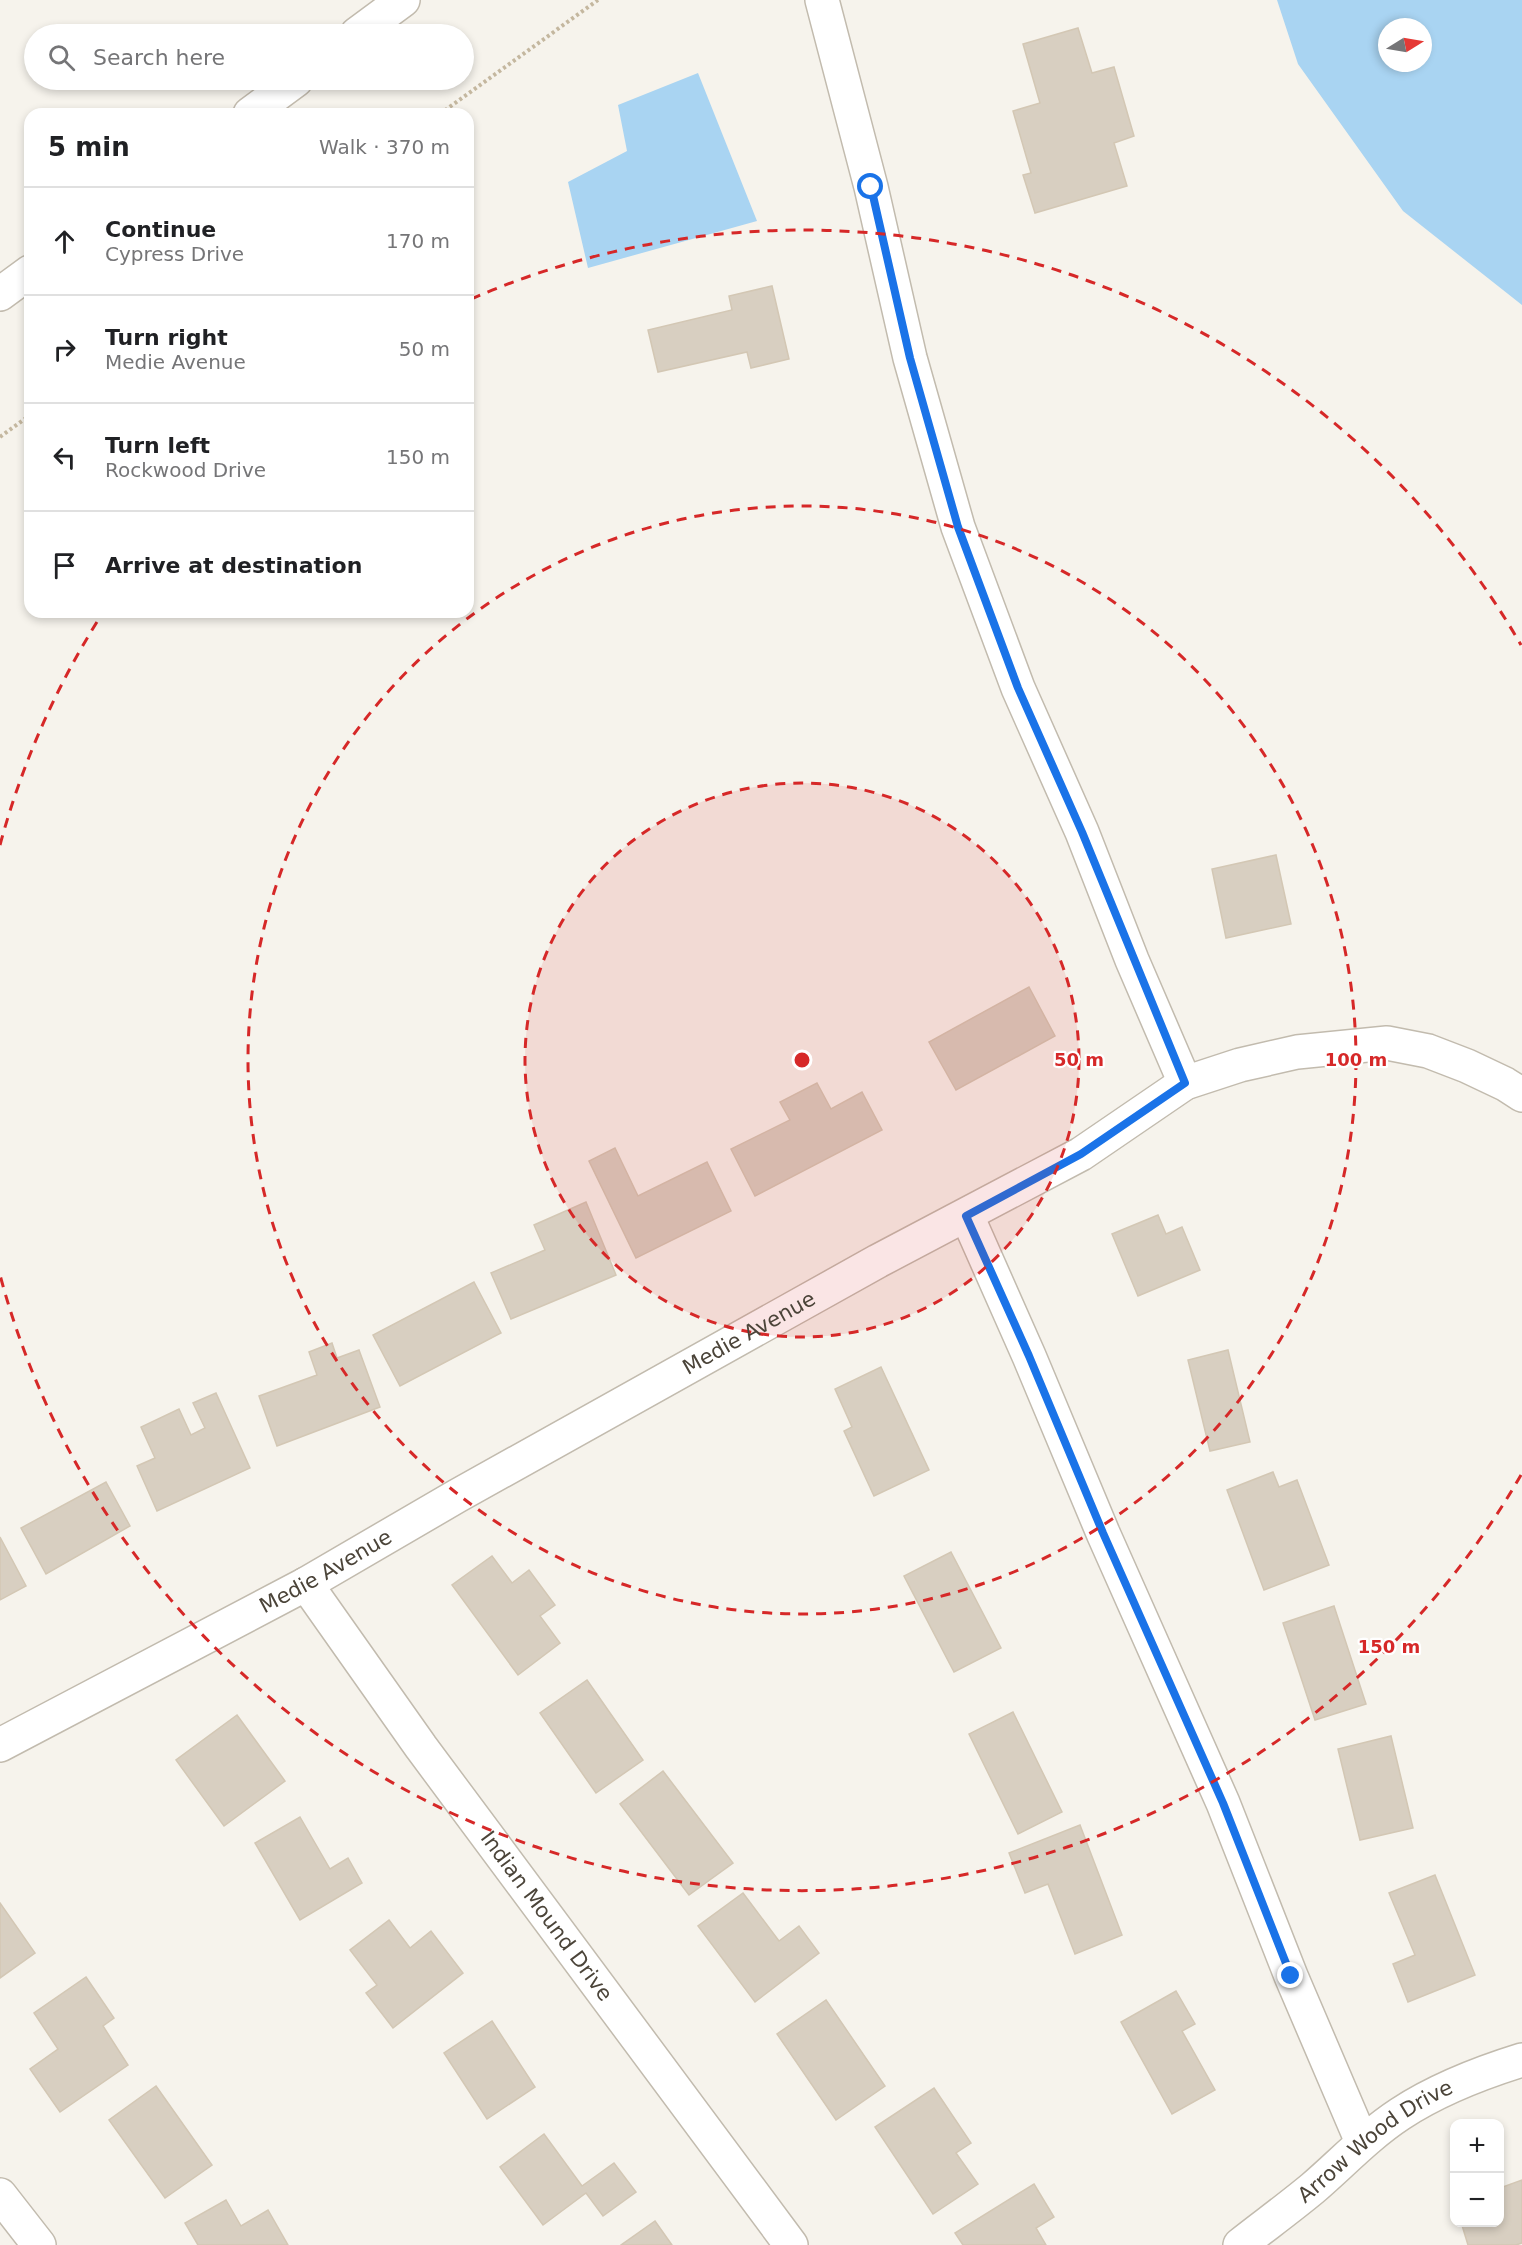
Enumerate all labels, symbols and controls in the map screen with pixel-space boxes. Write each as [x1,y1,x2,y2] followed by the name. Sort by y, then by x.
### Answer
[1378,18,1432,72] north arrow
[24,24,474,90] search box
[45,41,78,74] icon: search
[93,45,225,70] text: Search here
[48,132,130,162] text: 5 min
[319,135,450,159] text: Walk · 370 m
[857,173,883,199] route start
[105,217,216,242] text: Continue
[48,225,81,258] icon: ahead
[386,229,450,253] text: 170 m
[105,242,244,266] text: Cypress Drive
[105,325,228,350] text: Turn right
[48,333,81,366] icon: right
[399,337,450,361] text: 50 m
[105,350,246,374] text: Medie Avenue
[105,433,210,458] text: Turn left
[48,441,81,474] icon: left
[386,445,450,469] text: 150 m
[105,458,266,482] text: Rockwood Drive
[48,549,81,582] icon: arrive
[105,553,362,578] text: Arrive at destination
[1054,1049,1104,1070] text: 50 m
[1325,1049,1387,1070] text: 100 m
[792,1050,812,1070] centre of rings
[679,1286,819,1380] street label: Medie Avenue
[256,1525,396,1618] street label: Medie Avenue
[1358,1636,1420,1657] text: 150 m
[476,1826,617,2006] street label: Indian Mound Drive
[1277,1962,1303,1988] route end
[1293,2075,1456,2208] street label: Arrow Wood Drive
[1450,2119,1504,2227] map controls
[1450,2119,1504,2173] button: +
[1450,2173,1504,2227] button: −

